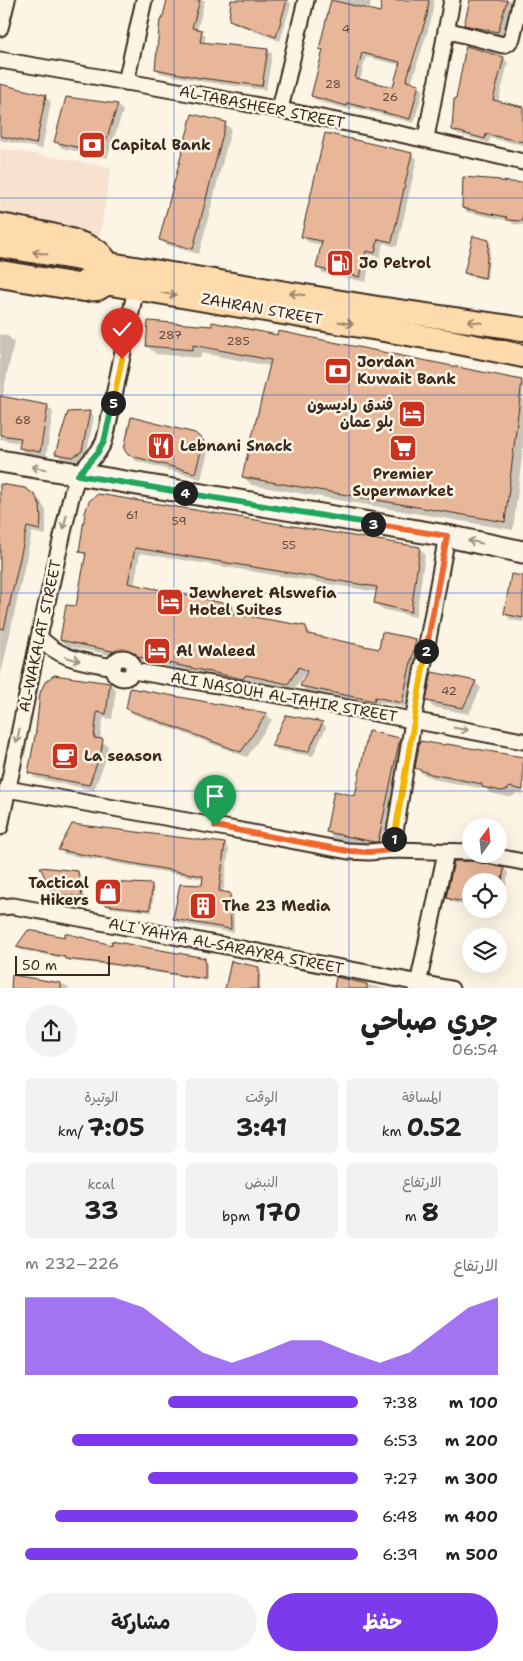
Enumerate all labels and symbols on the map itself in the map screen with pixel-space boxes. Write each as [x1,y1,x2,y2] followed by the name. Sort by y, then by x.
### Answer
[342,21,350,37] house number: 4
[325,76,341,92] house number: 28
[178,81,346,133] street label: AL-TABASHEER STREET
[382,89,398,105] house number: 26
[77,130,107,160] bank icon: Capital Bank
[111,135,211,155] place label: Capital Bank
[33,247,49,257] one-way arrow
[325,248,355,278] fuel station icon: Jo Petrol
[359,253,431,273] place label: Jo Petrol
[200,288,324,330] street label: ZAHRAN STREET
[289,288,305,298] one-way arrow
[161,289,177,299] one-way arrow
[101,308,143,359] pin
[467,317,483,327] one-way arrow
[338,319,354,329] one-way arrow
[158,327,182,343] house number: 287
[226,333,250,349] house number: 285
[357,352,456,389] place label: Jordan Kuwait Bank
[323,356,353,386] bank icon: Jordan Kuwait Bank
[100,390,126,416] pin: 5
[307,395,393,432] place label: فندق راديسون بلو عمان
[397,399,427,429] hotel icon: فندق راديسون بلو عمان
[15,412,31,428] house number: 68
[146,431,176,461] restaurant icon: Lebnani Snack
[388,433,418,463] supermarket icon: Premier Supermarket
[180,436,293,456] place label: Lebnani Snack
[31,462,47,472] one-way arrow
[353,464,453,501] place label: Premier Supermarket
[172,480,198,506] pin: 4
[126,507,138,523] house number: 61
[360,512,386,536] pin: 3
[60,513,69,529] one-way arrow
[171,513,187,529] house number: 59
[282,537,296,553] house number: 55
[468,537,484,546] one-way arrow
[14,558,66,714] street label: AL-WAKALAT STREET
[189,583,337,620] place label: Jewheret Alswefia Hotel Suites
[155,587,185,617] hotel icon: Jewheret Alswefia Hotel Suites
[142,636,172,666] hotel icon: Al Waleed
[414,638,438,664] pin: 2
[176,641,256,661] place label: Al Waleed
[64,654,80,664] one-way arrow
[169,667,399,727] street label: ALI NASOUH AL-TAHIR STREET
[441,683,457,699] house number: 42
[453,725,469,735] one-way arrow
[13,728,22,744] one-way arrow
[50,741,80,771] cafe icon: La season
[84,746,162,766] place label: La season
[194,775,236,826] pin
[462,818,508,862] north arrow
[382,826,406,852] pin: 1
[28,873,89,910] place label: Tactical Hikers
[93,877,123,907] shop icon: Tactical Hikers
[188,891,218,921] building icon: The 23 Media
[222,896,331,916] place label: The 23 Media
[107,913,345,979] street label: ALI YAHYA AL-SARAYRA STREET
[15,954,110,977] scale bar

